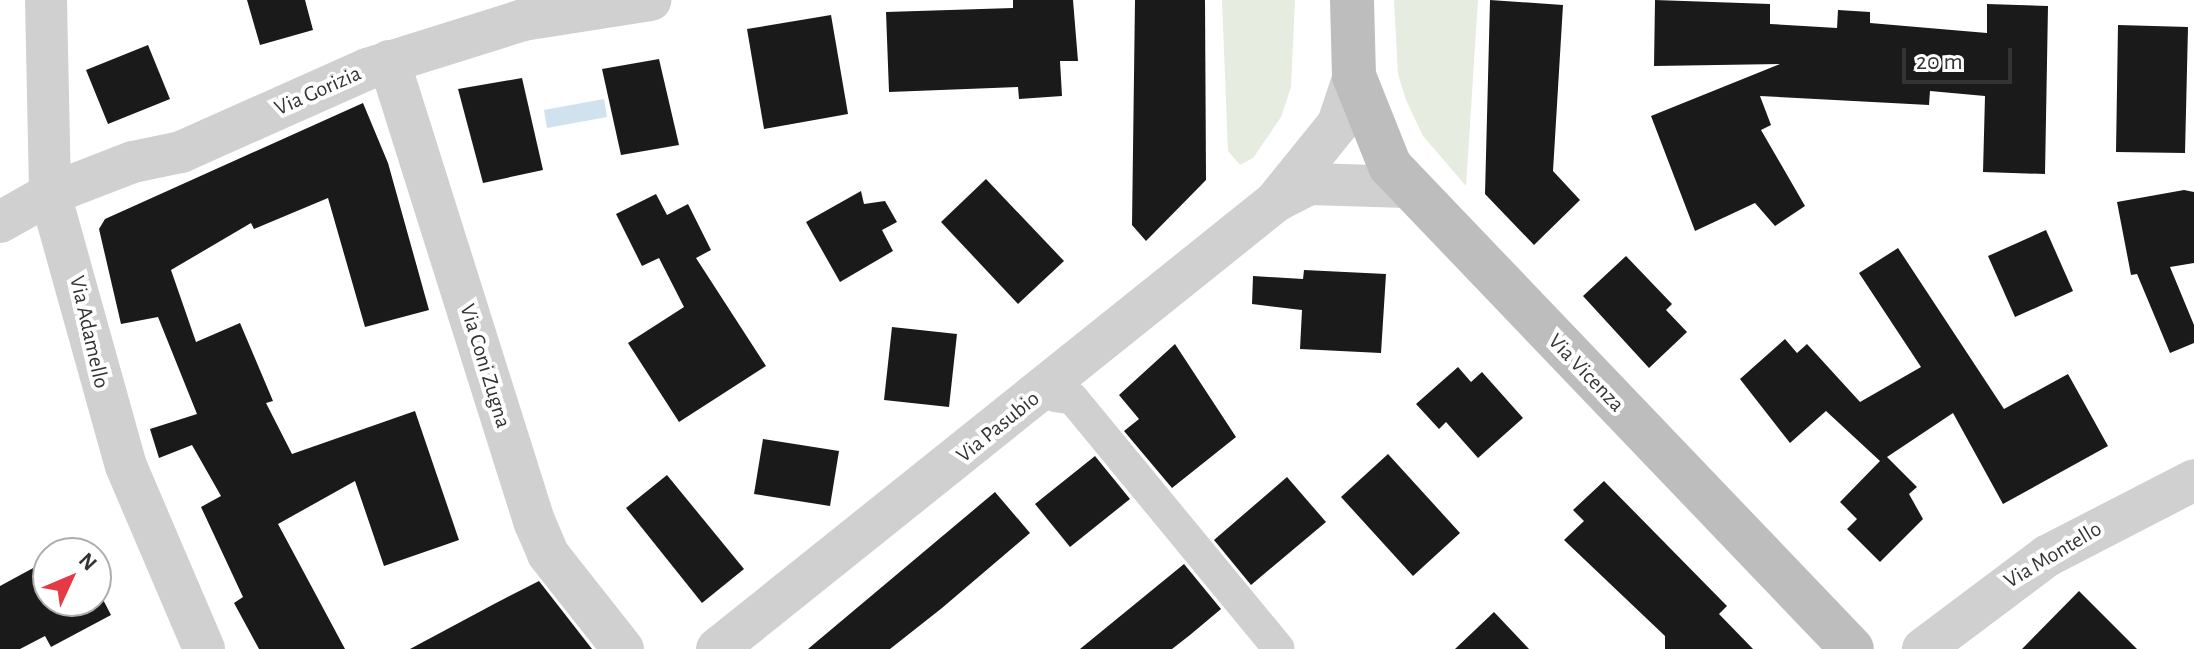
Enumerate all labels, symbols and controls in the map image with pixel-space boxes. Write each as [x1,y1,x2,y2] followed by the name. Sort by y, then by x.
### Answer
[1906,32,2016,82] scale bar
[1916,50,1963,74] text: 20 m
[271,60,365,122] street label: Via Gorizia
[63,273,115,391] street label: Via Adamello
[454,301,516,431] street label: Via Coni Zugna
[1542,328,1630,418] street label: Via Vicenza
[951,385,1045,469] street label: Via Pasubio
[2000,516,2106,594] street label: Via Montello
[32,537,112,617] north arrow
[75,549,101,575] text: N

